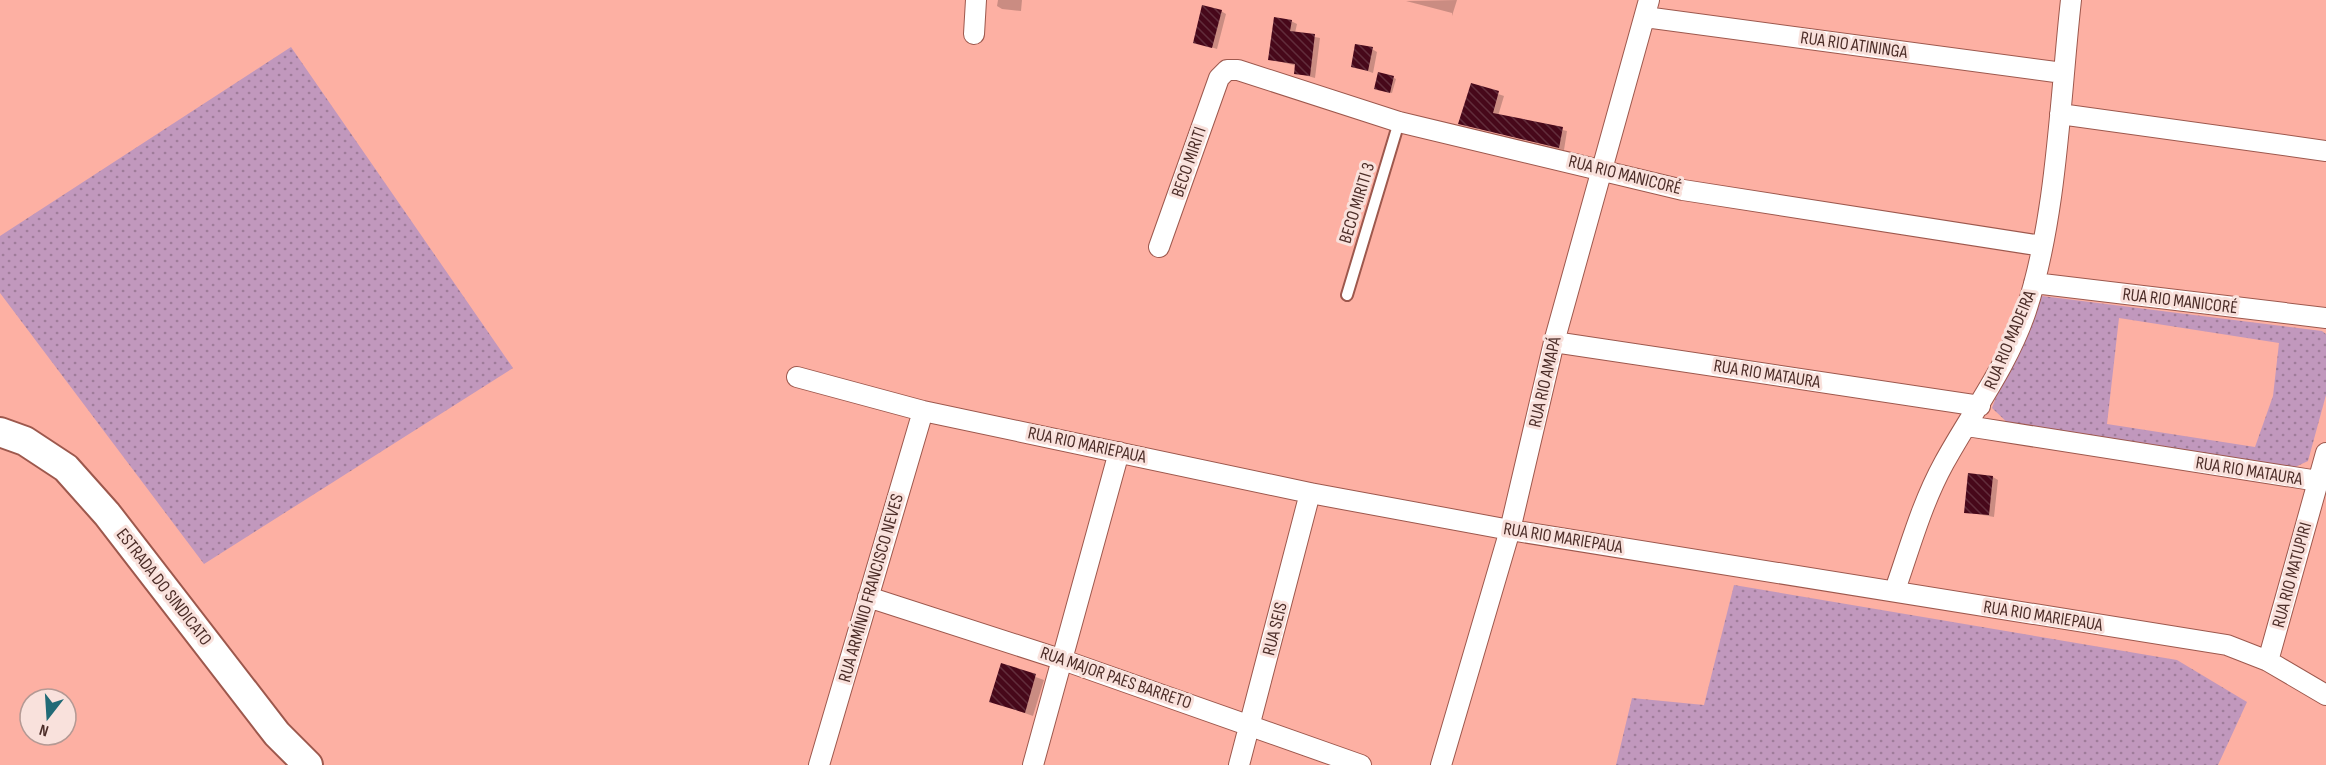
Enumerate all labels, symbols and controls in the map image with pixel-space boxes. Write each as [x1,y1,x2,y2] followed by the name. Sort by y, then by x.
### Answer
[1799,27,1909,63] street label: RUA RIO ATININGA
[1167,124,1211,200] street label: BECO MIRITI
[1566,151,1684,199] street label: RUA RIO MANICORÉ
[1335,160,1379,246] street label: BECO MIRITI 3
[2121,284,2239,318] street label: RUA RIO MANICORÉ
[1980,287,2040,393] street label: RUA RIO MADEIRA
[1524,334,1566,429] street label: RUA RIO AMAPÁ
[1712,355,1822,393] street label: RUA RIO MATAURA
[1026,422,1148,468] street label: RUA RIO MARIEPAUA
[2194,452,2304,490] street label: RUA RIO MATAURA
[834,491,908,685] street label: RUA ARMÍNIO FRANCISCO NEVES
[1502,518,1624,558] street label: RUA RIO MARIEPAUA
[2268,520,2316,630] street label: RUA RIO MATUPIRI
[112,524,216,650] street label: ESTRADA DO SINDICATO
[1982,596,2104,636] street label: RUA RIO MARIEPAUA
[1258,600,1292,658] street label: RUA SEIS
[1038,642,1194,714] street label: RUA MAJOR PAES BARRETO
[18,687,78,747] north arrow
[37,720,51,740] text: N

